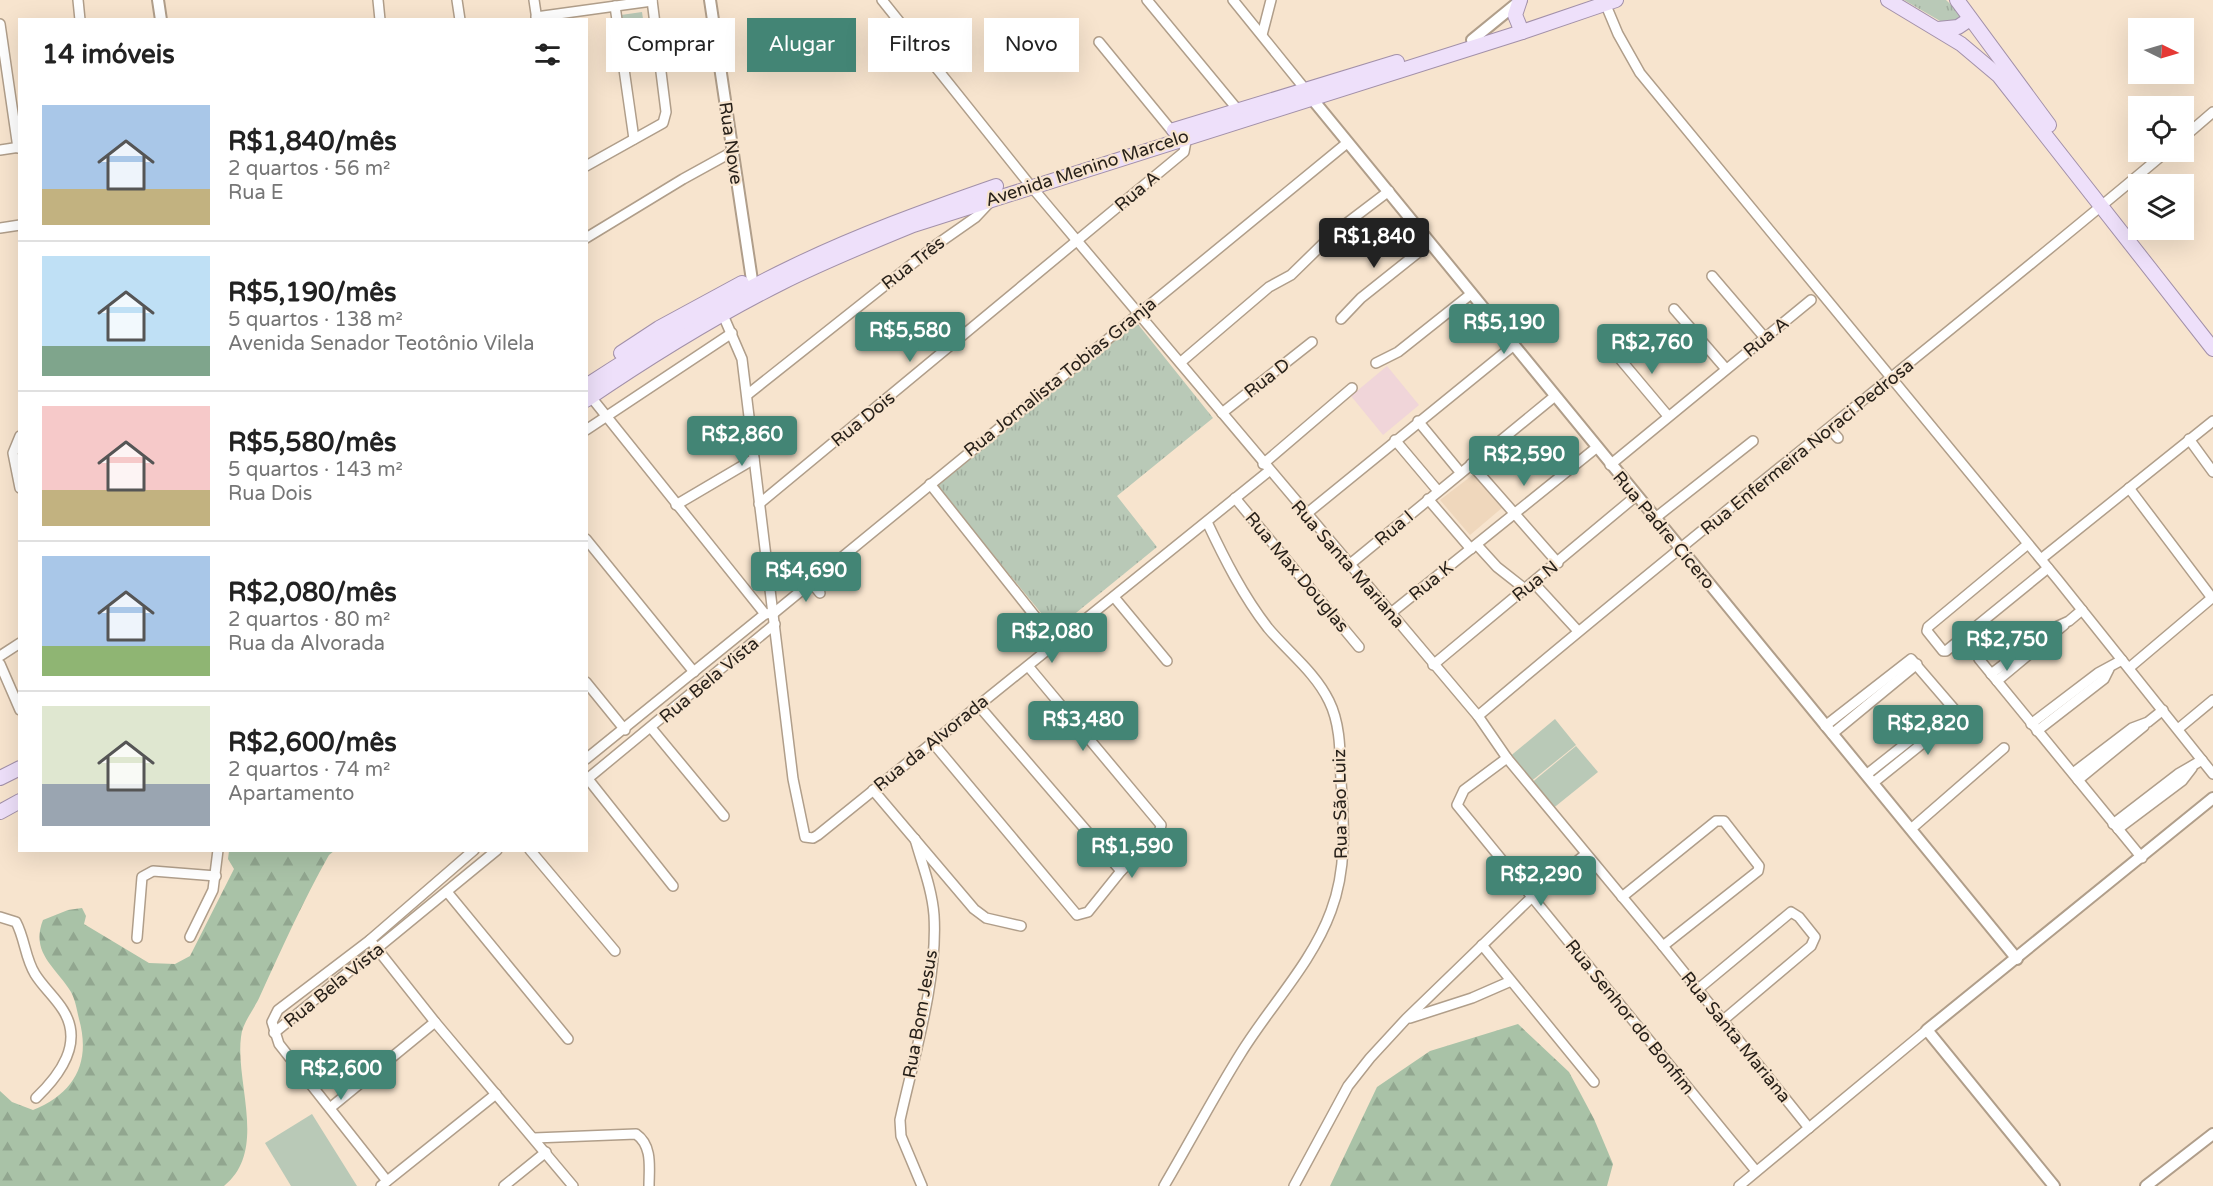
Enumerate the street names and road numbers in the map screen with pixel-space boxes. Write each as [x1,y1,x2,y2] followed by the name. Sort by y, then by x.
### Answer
[714,100,748,186] street label: Rua Nove
[982,125,1192,211] street label: Avenida Menino Marcelo
[1110,166,1164,216] street label: Rua A
[877,232,949,294] street label: Rua Três
[959,292,1161,462] street label: Rua Jornalista Tobias Granja
[1739,312,1793,362] street label: Rua A
[1240,353,1294,403] street label: Rua D
[1696,354,1918,540] street label: Rua Enfermeira Noraci Pedrosa
[827,387,899,451] street label: Rua Dois
[1608,466,1720,594] street label: Rua Padre Cícero
[1286,496,1410,632] street label: Rua Santa Mariana
[1370,506,1418,550] street label: Rua I
[1240,507,1354,637] street label: Rua Max Douglas
[1507,556,1563,606] street label: Rua N
[1404,557,1458,605] street label: Rua K
[655,632,763,728] street label: Rua Bela Vista
[869,690,993,796] street label: Rua da Alvorada
[1328,749,1352,859] street label: Rua São Luiz
[1561,935,1699,1099] street label: Rua Senhor do Bonfim
[279,938,389,1032] street label: Rua Bela Vista
[898,948,942,1080] street label: Rua Bom Jesus
[1676,967,1796,1107] street label: Rua Santa Mariana

